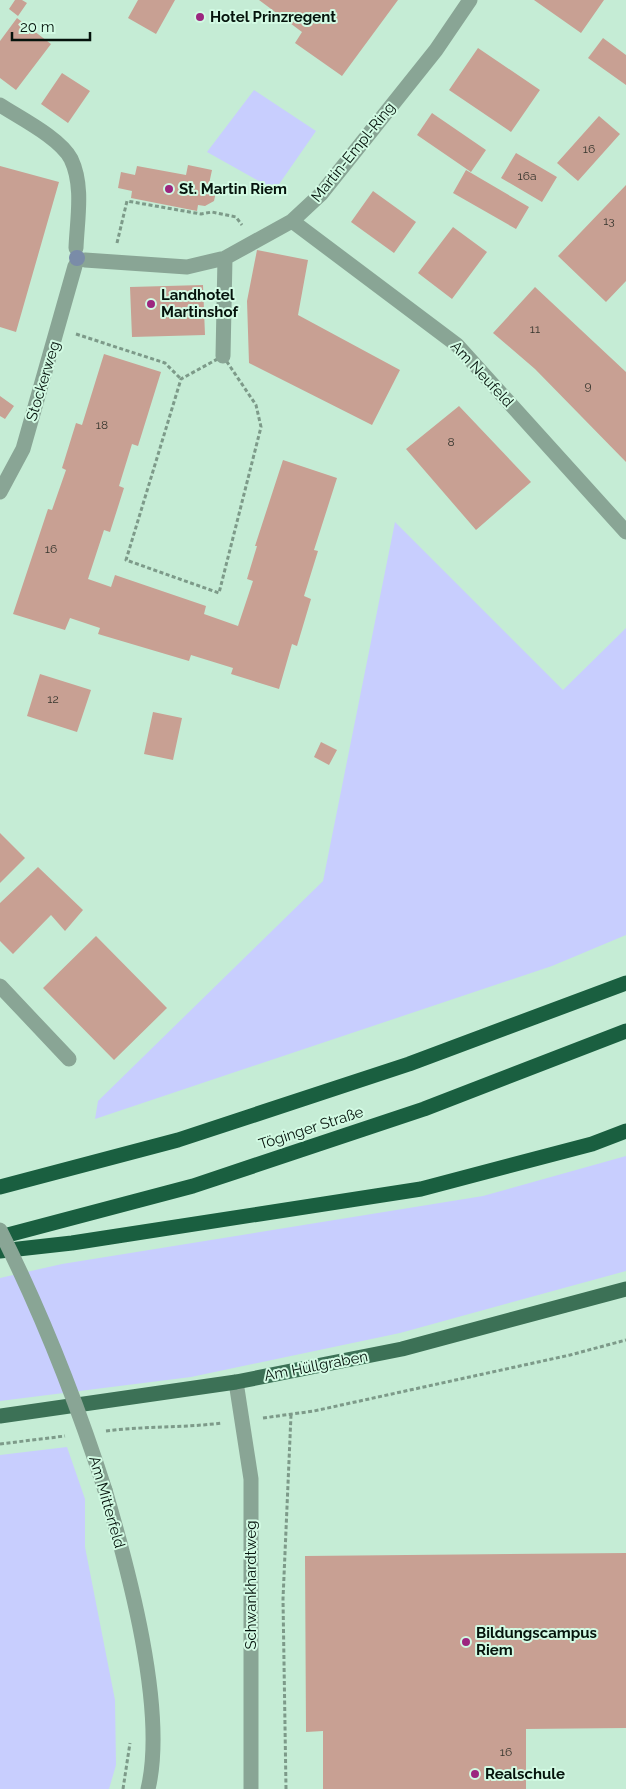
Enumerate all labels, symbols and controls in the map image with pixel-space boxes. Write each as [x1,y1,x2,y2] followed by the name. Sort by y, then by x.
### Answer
[210,8,336,26] place label: Hotel Prinzregent
[12,10,90,42] scale bar
[194,11,206,23] marker: Hotel Prinzregent
[20,18,55,36] text: 20 m
[307,98,399,206] street label: Martin-Empl-Ring
[583,142,595,156] house number: 16
[518,169,536,183] house number: 16a
[179,180,287,198] place label: St. Martin Riem
[163,183,175,195] marker: St. Martin Riem
[603,214,615,228] house number: 13
[161,286,238,321] place label: Landhotel Martinshof
[145,298,157,310] marker: Landhotel Martinshof
[530,322,540,336] house number: 11
[447,337,517,411] street label: Am Neufeld
[22,339,64,423] street label: Stockerweg
[584,379,592,393] house number: 9
[96,418,108,432] house number: 18
[447,435,455,449] house number: 8
[45,542,57,556] house number: 16
[47,692,59,706] house number: 12
[256,1103,366,1153] street label: Töginger Straße
[263,1347,369,1385] street label: Am Hüllgraben
[85,1454,129,1550] street label: Am Mitterfeld
[242,1520,260,1650] street label: Schwankhardtweg
[476,1624,597,1659] place label: Bildungscampus Riem
[460,1636,472,1648] marker: Bildungscampus Riem
[500,1745,512,1759] house number: 16
[485,1765,565,1783] place label: Realschule
[469,1768,481,1780] marker: Realschule

